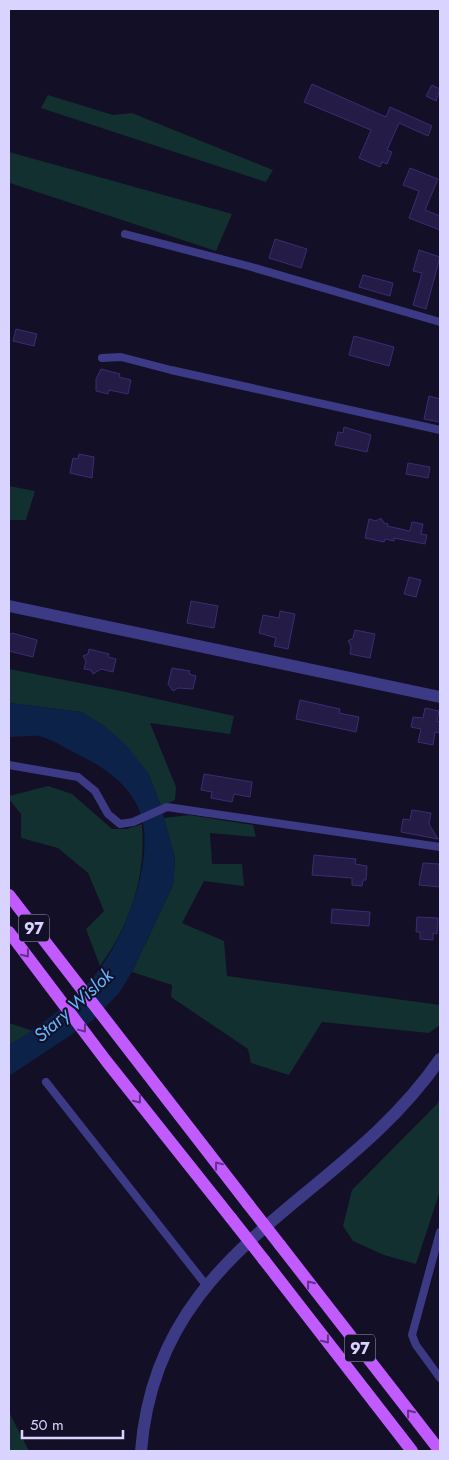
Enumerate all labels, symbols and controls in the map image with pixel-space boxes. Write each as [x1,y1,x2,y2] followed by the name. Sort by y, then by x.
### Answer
[19,914,49,941] road number: 97
[20,948,29,958] one-way arrow
[28,962,120,1048] water label: Stary Wislok
[77,1023,86,1033] one-way arrow
[132,1094,140,1103] one-way arrow
[215,1162,224,1171] one-way arrow
[308,1281,316,1290] one-way arrow
[320,1334,329,1344] one-way arrow
[345,1335,375,1362] road number: 97
[22,1408,124,1440] scale bar
[407,1409,416,1419] one-way arrow
[30,1414,64,1436] text: 50 m

